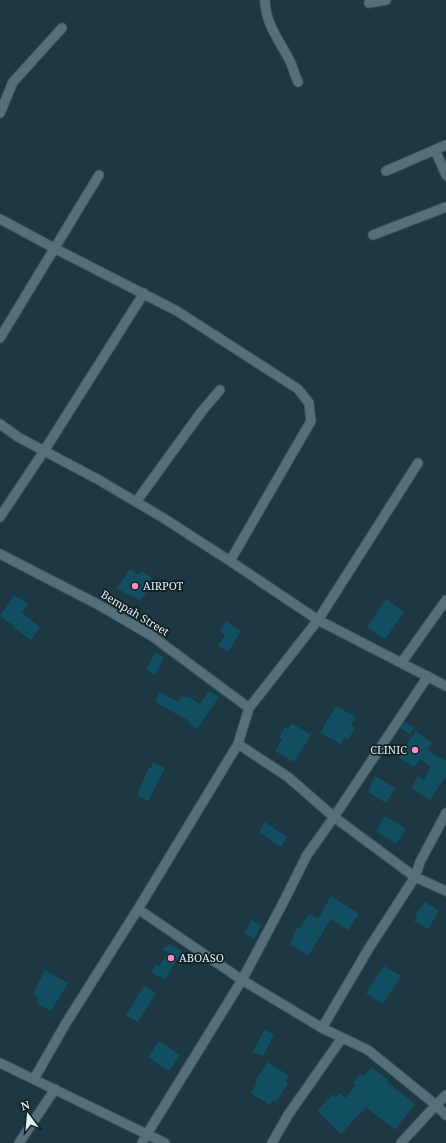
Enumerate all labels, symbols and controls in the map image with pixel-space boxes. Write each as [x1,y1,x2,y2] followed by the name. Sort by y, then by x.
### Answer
[143,578,184,593] place label: AIRPOT
[130,581,140,591] marker: AIRPOT
[98,586,172,639] street label: Bempah Street
[370,742,407,757] place label: CLINIC
[410,745,420,755] marker: CLINIC
[179,950,224,965] place label: ABOASO
[166,953,176,963] marker: ABOASO
[8,1095,48,1135] north arrow
[19,1096,32,1113] text: N

